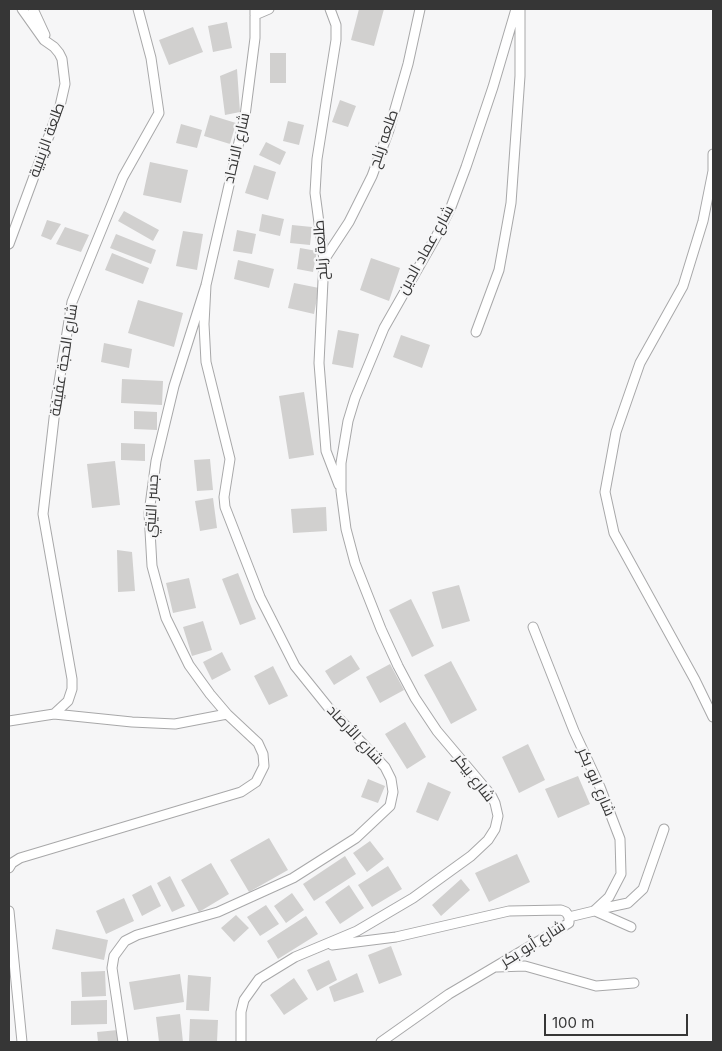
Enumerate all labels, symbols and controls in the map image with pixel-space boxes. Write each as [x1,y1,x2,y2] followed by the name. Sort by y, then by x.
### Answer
[25,100,69,180] street label: طلعة الزينبية
[366,108,402,170] street label: طلعه زبلح
[220,111,254,185] street label: شارع الاتحاد
[394,202,458,298] street label: شارع عماد الدين
[310,219,332,281] street label: طلعة زبلح
[46,303,82,417] street label: شارع الحجة عفيفة
[141,474,163,538] street label: جسر التيتي
[323,701,387,769] street label: شارع الأرصاد
[574,745,618,819] street label: شارع ابو بكر
[450,750,498,806] street label: شارع بيكر
[497,917,569,971] street label: شارع أبو بكر
[547,1004,691,1036] scale bar
[552,1013,594,1032] text: 100 m

